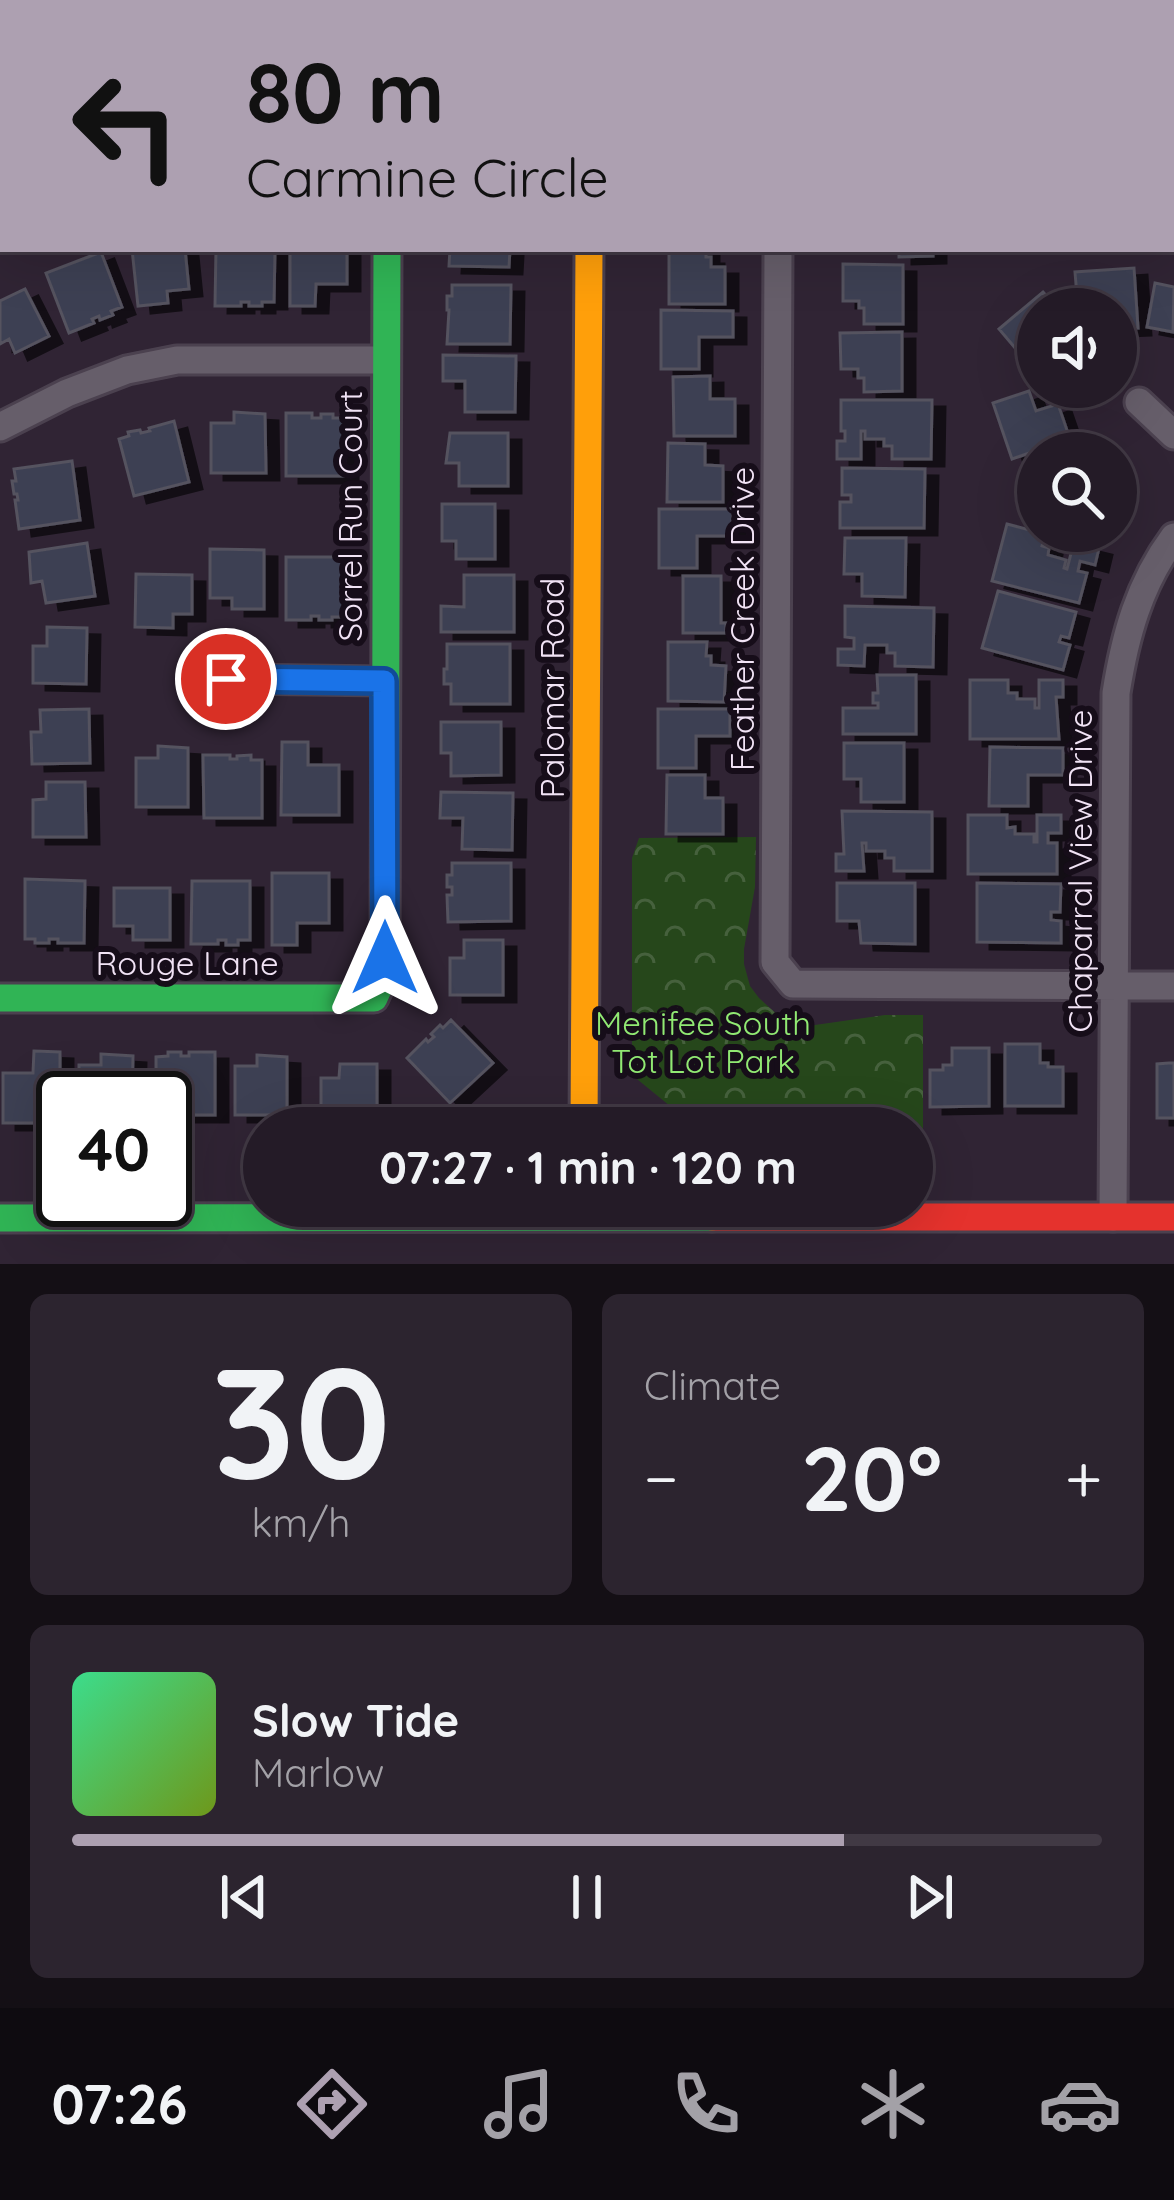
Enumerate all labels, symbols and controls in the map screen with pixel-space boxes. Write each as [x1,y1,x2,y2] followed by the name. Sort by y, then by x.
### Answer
[246,39,445,144] text: 80 m
[48,48,204,204] icon: left
[246,143,609,211] text: Carmine Circle
[1017,288,1137,552] map controls
[1017,288,1137,408] button: sound
[329,390,370,642] street label: Sorrel Run Court
[1017,432,1137,552] button: search
[721,467,762,771] street label: Feather Creek Drive
[531,578,572,798] street label: Palomar Road
[175,628,277,730] pin
[193,646,259,712] icon: arrive
[1059,710,1100,1032] street label: Chaparral View Drive
[322,895,448,1021] position arrow
[95,942,279,983] street label: Rouge Lane
[595,1002,811,1081] park label: Menifee South Tot Lot Park
[36,1071,192,1227] speed limit sign: 40
[379,1139,797,1195] text: 07:27 · 1 min · 120 m
[211,1322,391,1517] text: 30
[644,1361,781,1410] text: Climate
[801,1421,942,1534] text: 20°
[644,1436,678,1519] text: −
[1065,1436,1102,1519] text: +
[252,1498,350,1547] text: km/h
[252,1692,459,1748] text: Slow Tide
[252,1748,384,1797] text: Marlow
[211,1864,277,1930] icon: previous
[554,1864,620,1930] icon: pause
[897,1864,963,1930] icon: next
[290,2062,374,2146] icon: directions
[477,2062,561,2146] icon: music
[664,2062,748,2146] icon: phone
[851,2062,935,2146] icon: climate
[1038,2062,1122,2146] icon: car
[52,2070,187,2138] text: 07:26

